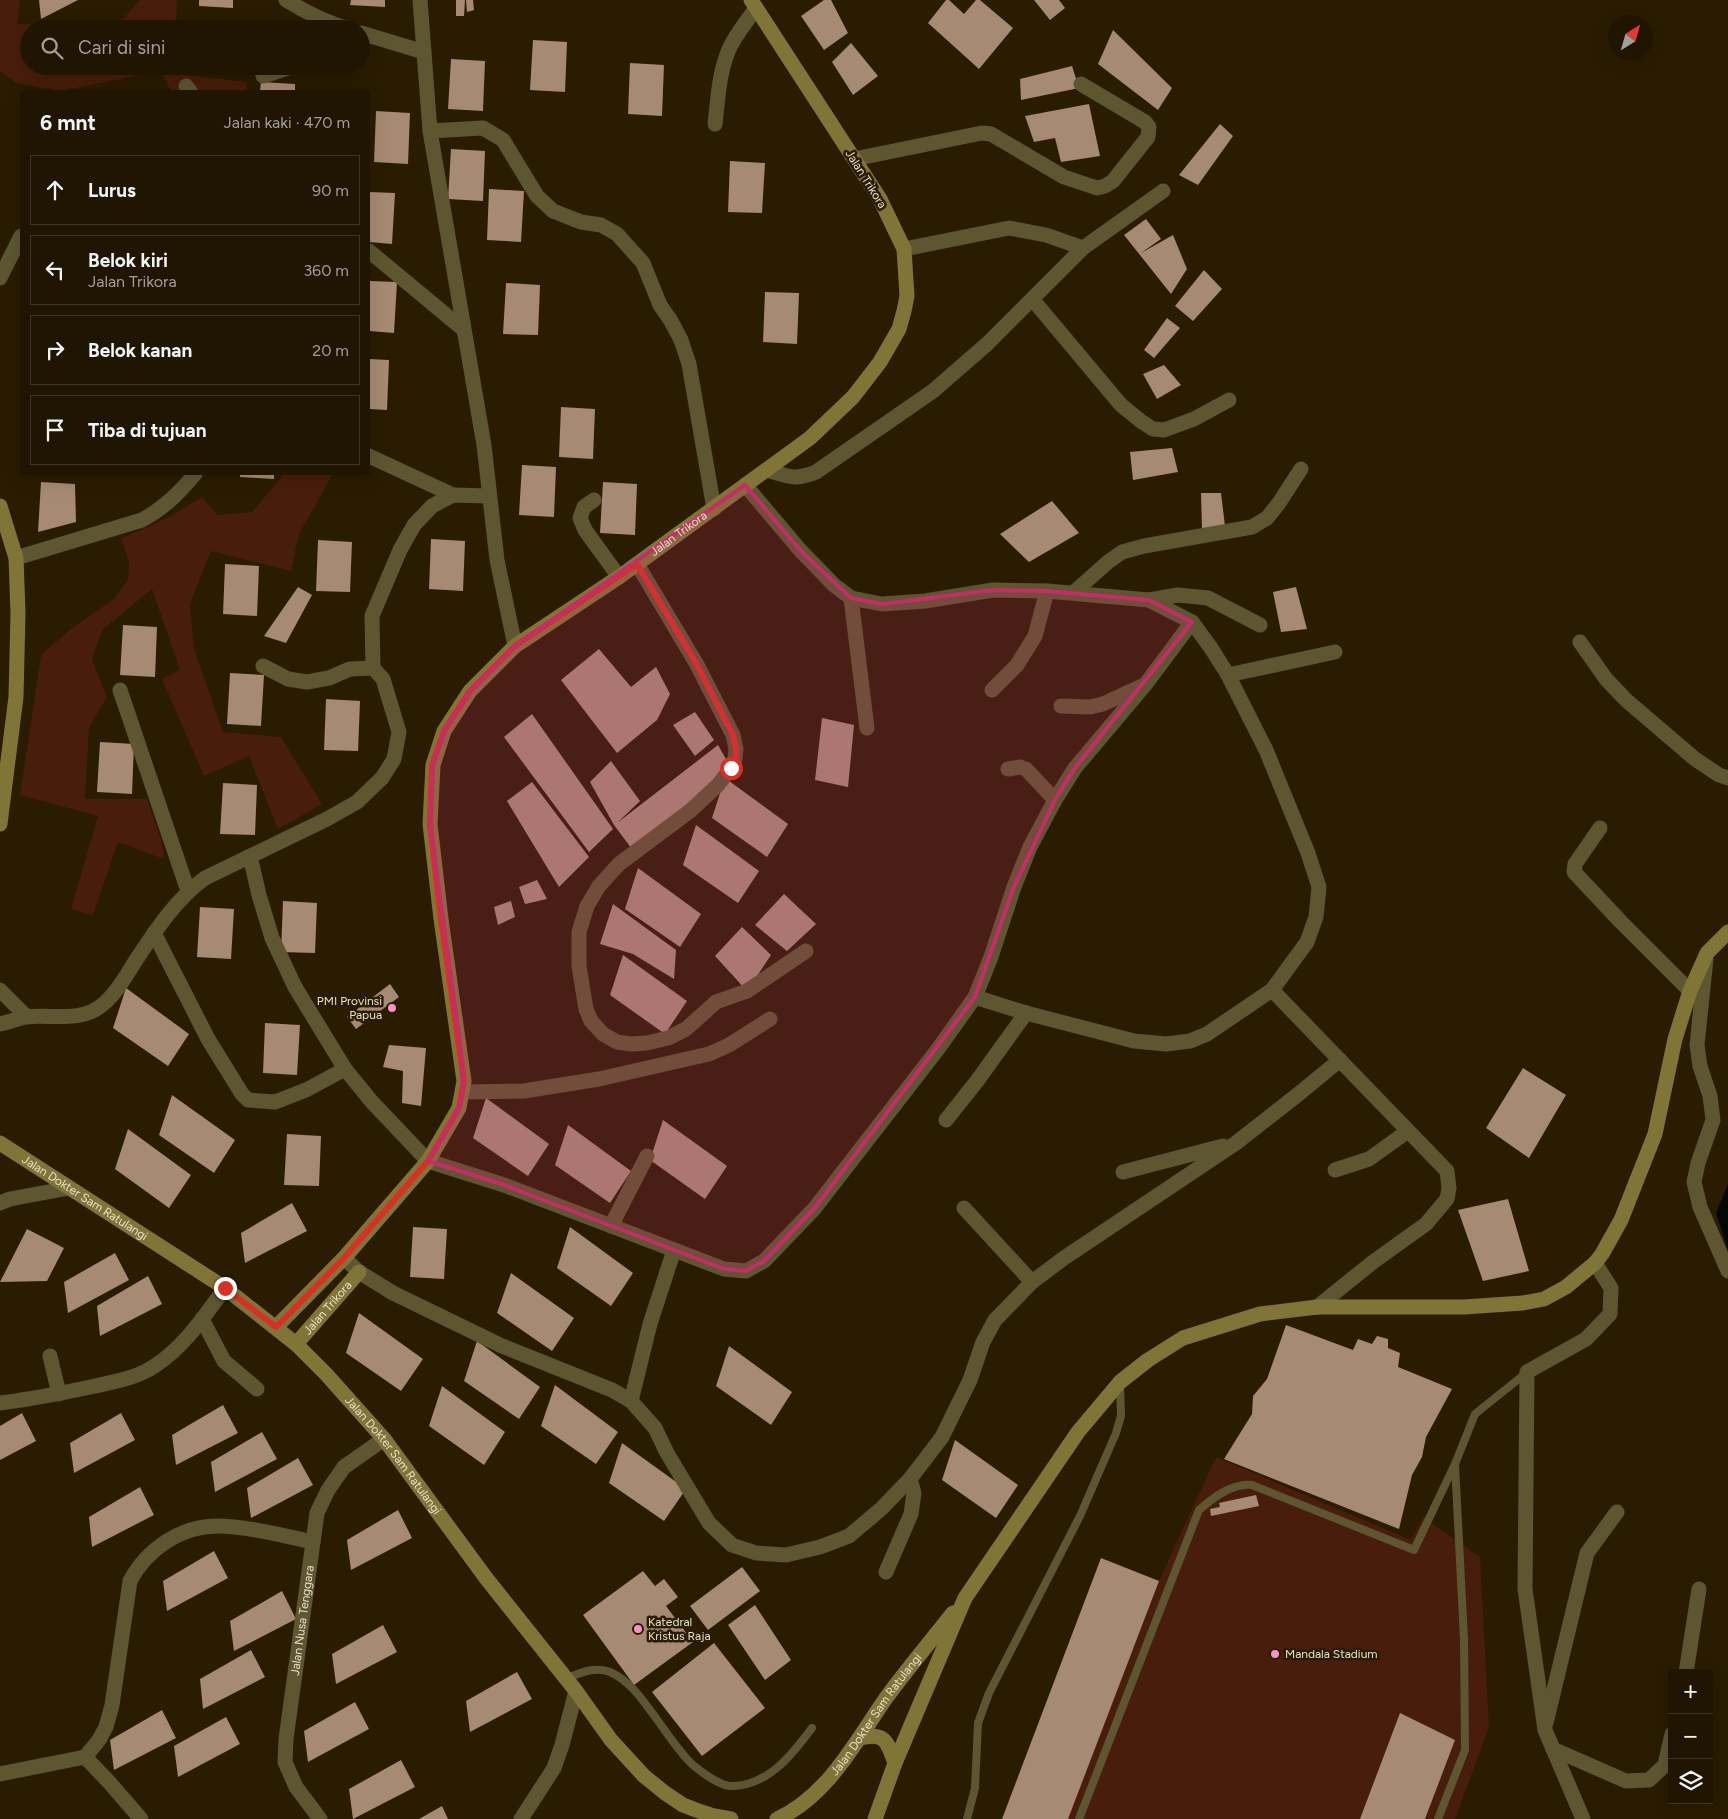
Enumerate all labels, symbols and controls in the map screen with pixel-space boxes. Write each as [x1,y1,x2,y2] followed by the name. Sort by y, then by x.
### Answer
[1608,15,1653,60] north arrow
[20,20,370,75] search box
[38,34,66,62] icon: search
[78,36,165,59] text: Cari di sini
[40,110,96,135] text: 6 mnt
[224,113,350,132] text: Jalan kaki · 470 m
[842,147,890,211] street label: Jalan Trikora
[41,176,69,204] icon: ahead
[88,179,136,202] text: Lurus
[312,181,349,200] text: 90 m
[88,249,168,272] text: Belok kiri
[41,256,69,284] icon: left
[303,261,349,280] text: 360 m
[88,272,177,291] text: Jalan Trikora
[41,336,69,364] icon: right
[88,339,192,362] text: Belok kanan
[312,341,349,360] text: 20 m
[41,416,69,444] icon: arrive
[88,419,207,442] text: Tiba di tujuan
[648,508,710,559] street label: Jalan Trikora
[720,757,743,780] route start
[317,994,382,1022] place label: PMI Provinsi Papua
[386,1002,398,1014] marker: PMI Provinsi Papua
[19,1152,150,1243] street label: Jalan Dokter Sam Ratulangi
[214,1277,237,1300] route end
[300,1278,355,1338] street label: Jalan Trikora
[342,1393,444,1517] street label: Jalan Dokter Sam Ratulangi
[288,1565,317,1676] street label: Jalan Nusa Tenggara
[648,1615,711,1643] place label: Katedral Kristus Raja
[632,1623,644,1635] marker: Katedral Kristus Raja
[1285,1647,1378,1661] place label: Mandala Stadium
[1269,1648,1281,1660] marker: Mandala Stadium
[828,1651,925,1778] street label: Jalan Dokter Sam Ratulangi
[1668,1669,1713,1804] map controls
[1668,1669,1713,1714] button: +
[1668,1714,1713,1759] button: −
[1668,1759,1713,1804] button: layers

